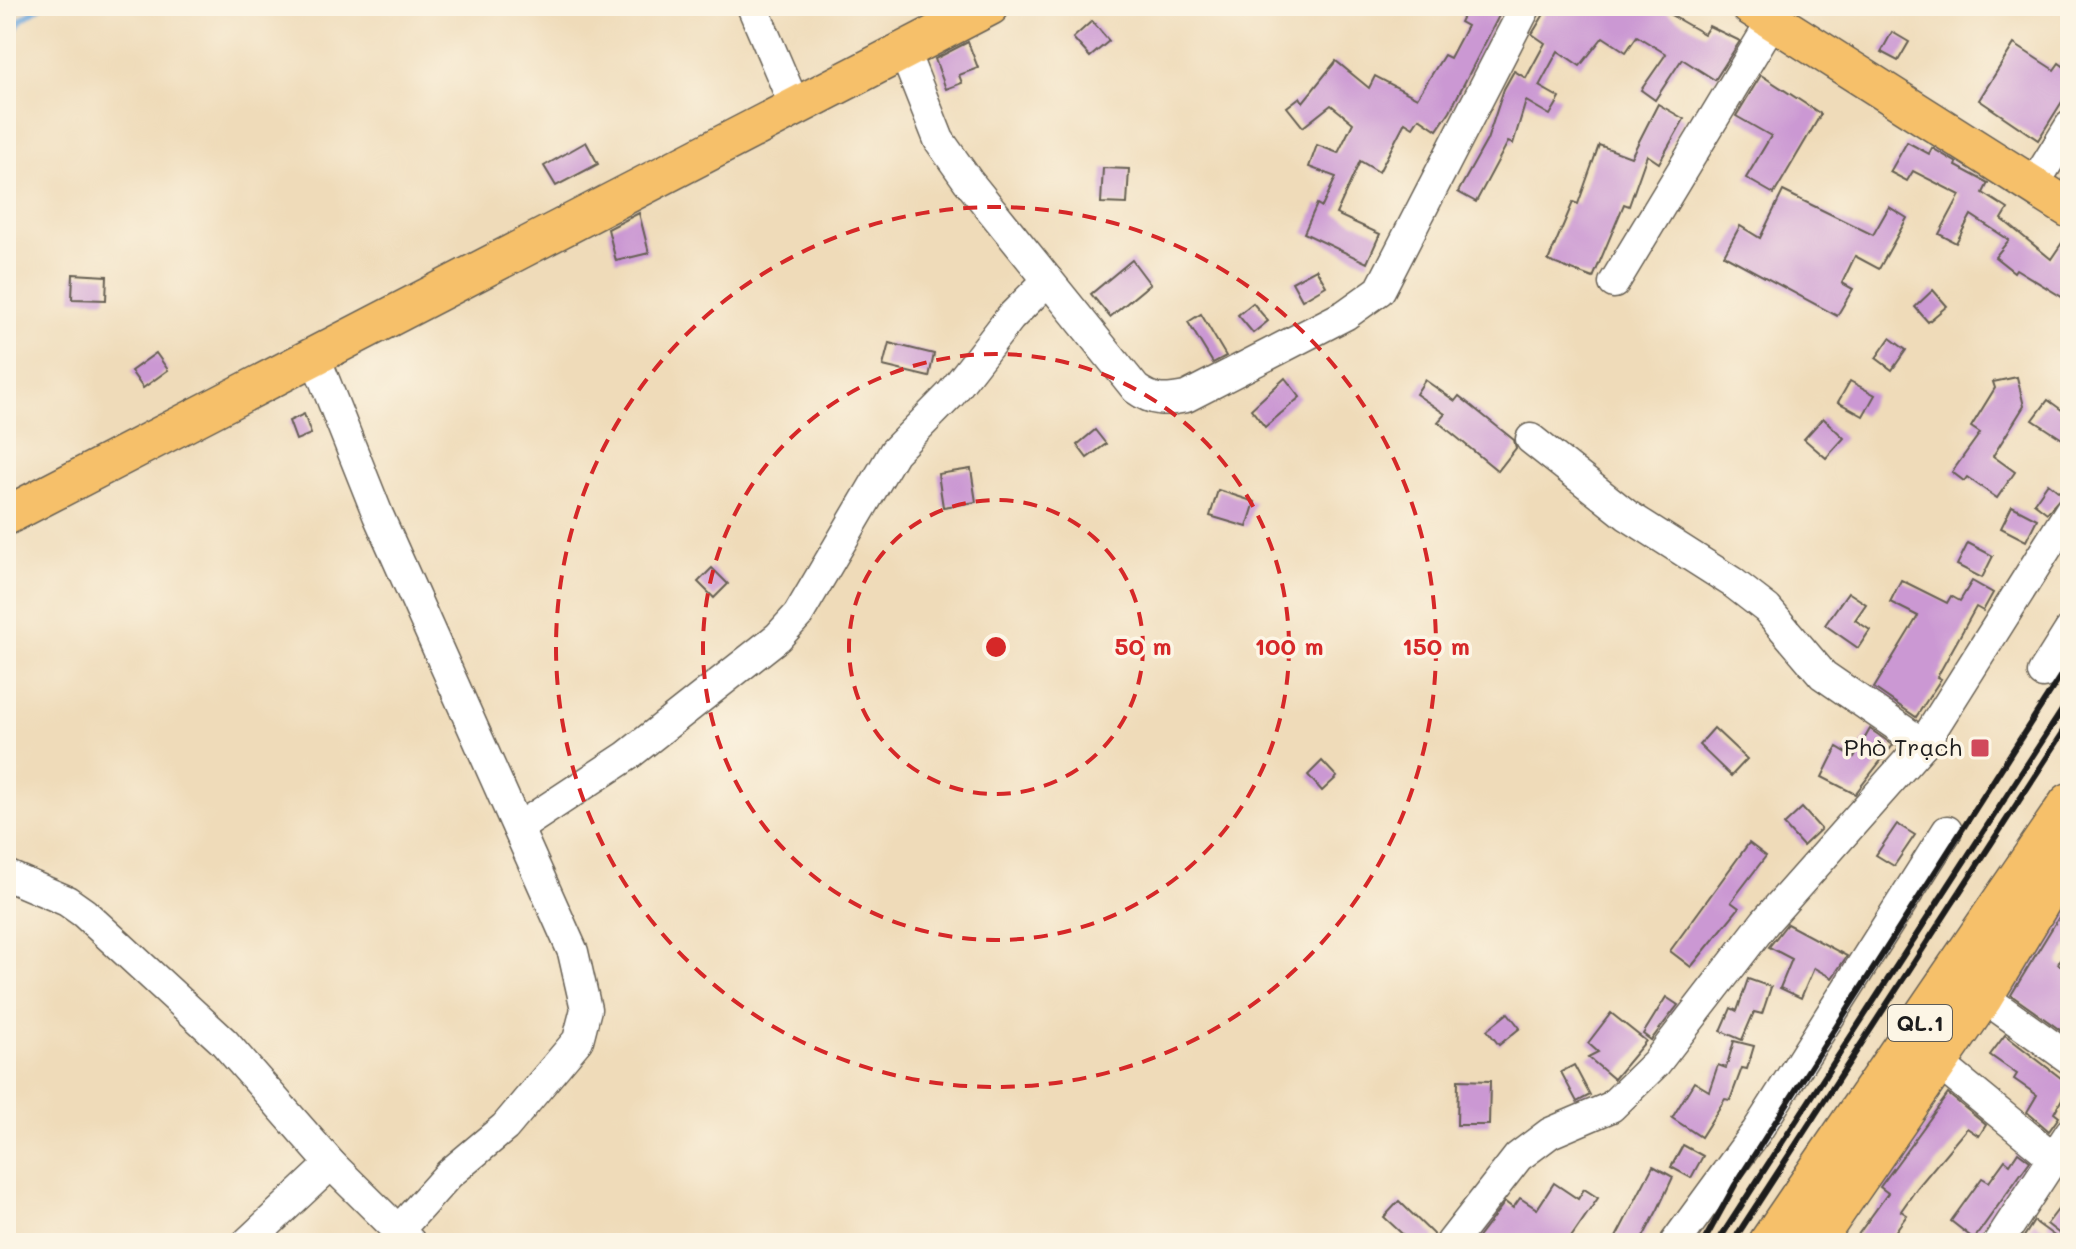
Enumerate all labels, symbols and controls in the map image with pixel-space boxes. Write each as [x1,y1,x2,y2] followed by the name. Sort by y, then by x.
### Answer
[1114,630,1172,661] text: 50 m
[1254,630,1324,661] text: 100 m
[1402,630,1470,661] text: 150 m
[982,633,1010,661] centre of rings
[1844,731,1962,762] place label: Phò Trạch
[1969,737,1991,759] marker: Phò Trạch
[1888,1005,1952,1041] road number: QL.1

